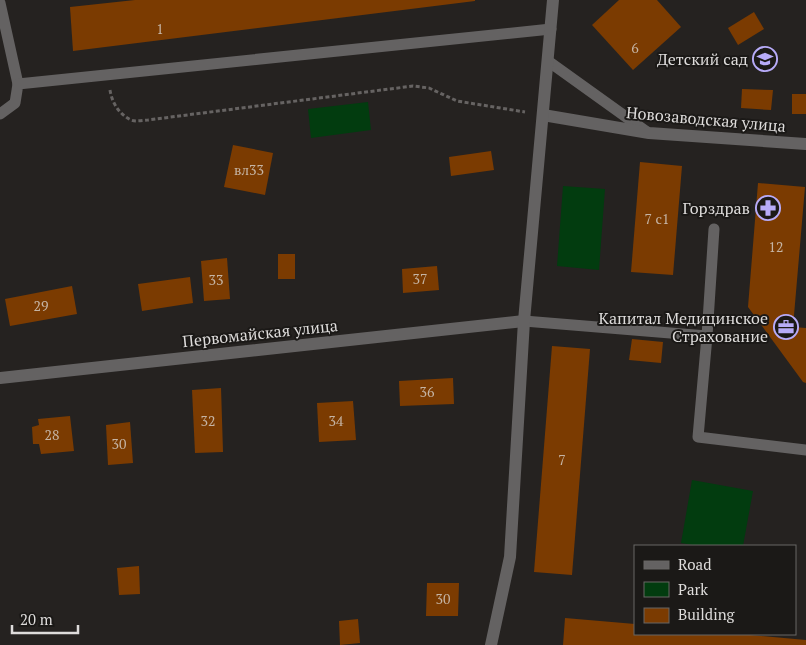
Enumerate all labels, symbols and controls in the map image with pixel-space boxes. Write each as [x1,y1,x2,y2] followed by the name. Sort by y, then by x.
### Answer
[156,19,164,38] house number: 1
[631,38,639,57] house number: 6
[752,46,778,72] school or university icon: Детский сад
[657,48,748,70] place label: Детский сад
[625,101,787,137] street label: Новозаводская улица
[234,160,264,179] house number: вл33
[755,195,781,221] pharmacy icon: Горздрав
[682,197,750,219] place label: Горздрав
[645,209,669,228] house number: 7 с1
[769,237,783,256] house number: 12
[413,269,427,288] house number: 37
[209,270,223,289] house number: 33
[34,296,48,315] house number: 29
[599,307,768,347] place label: Капитал Медицинское Страхование
[181,314,339,352] street label: Первомайская улица
[773,314,799,340] office icon: Капитал Медицинское Страхование
[420,382,435,401] house number: 36
[201,411,215,430] house number: 32
[329,411,344,430] house number: 34
[45,425,59,444] house number: 28
[112,434,126,453] house number: 30
[558,450,566,469] house number: 7
[634,545,796,635] legend
[678,554,711,574] text: Road
[678,579,708,599] text: Park
[436,589,450,608] house number: 30
[12,602,79,634] scale bar
[678,604,736,624] text: Building
[20,609,53,629] text: 20 m

